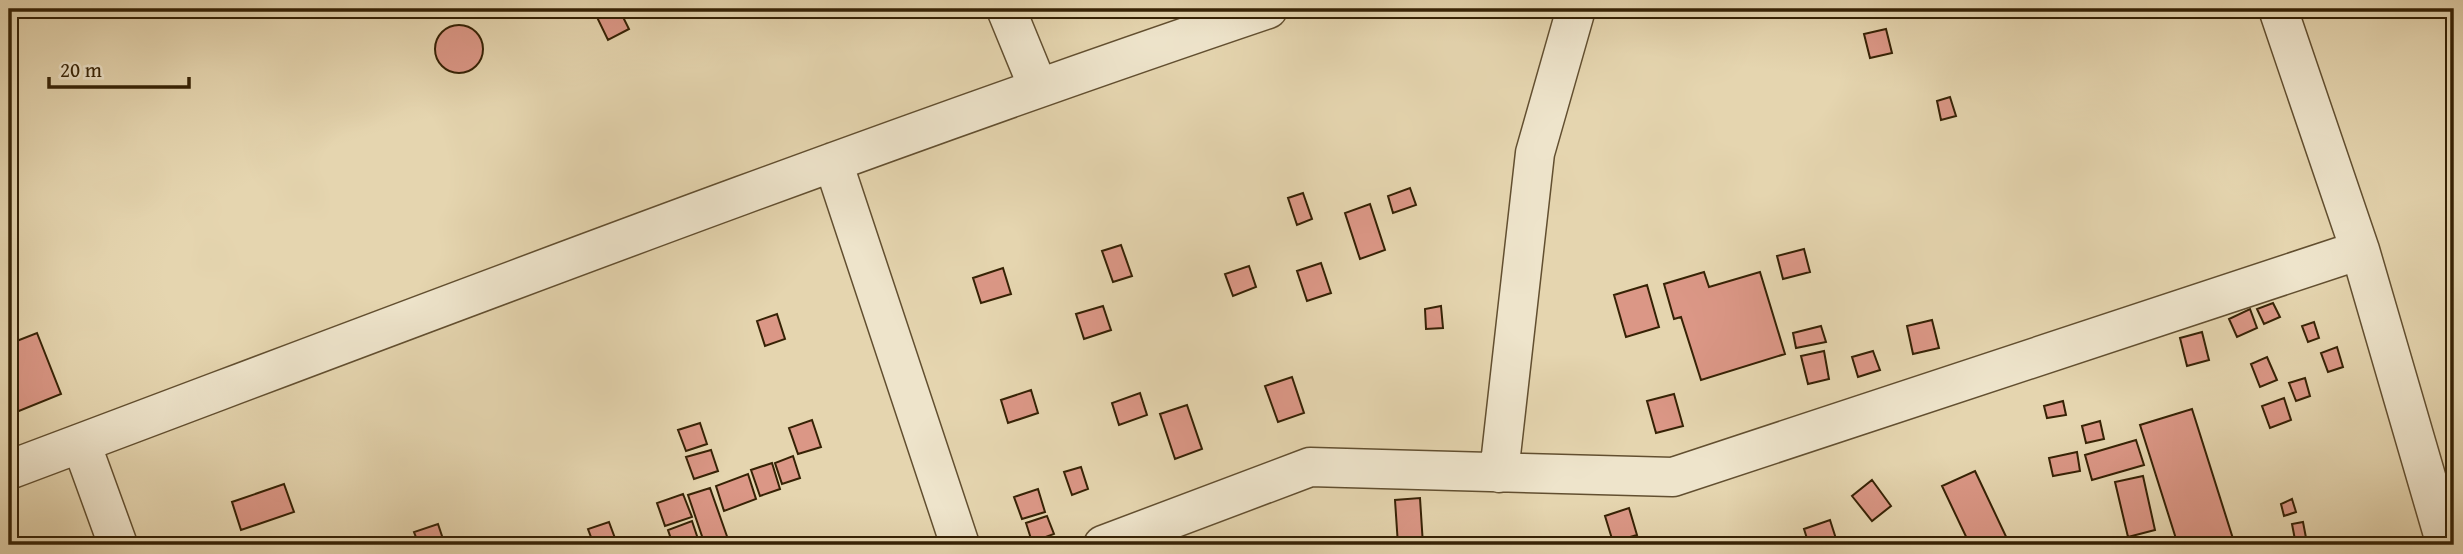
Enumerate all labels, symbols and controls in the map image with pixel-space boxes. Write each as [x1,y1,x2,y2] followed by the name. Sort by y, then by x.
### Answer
[49,46,189,90] scale bar
[60,54,102,85] text: 20 m

